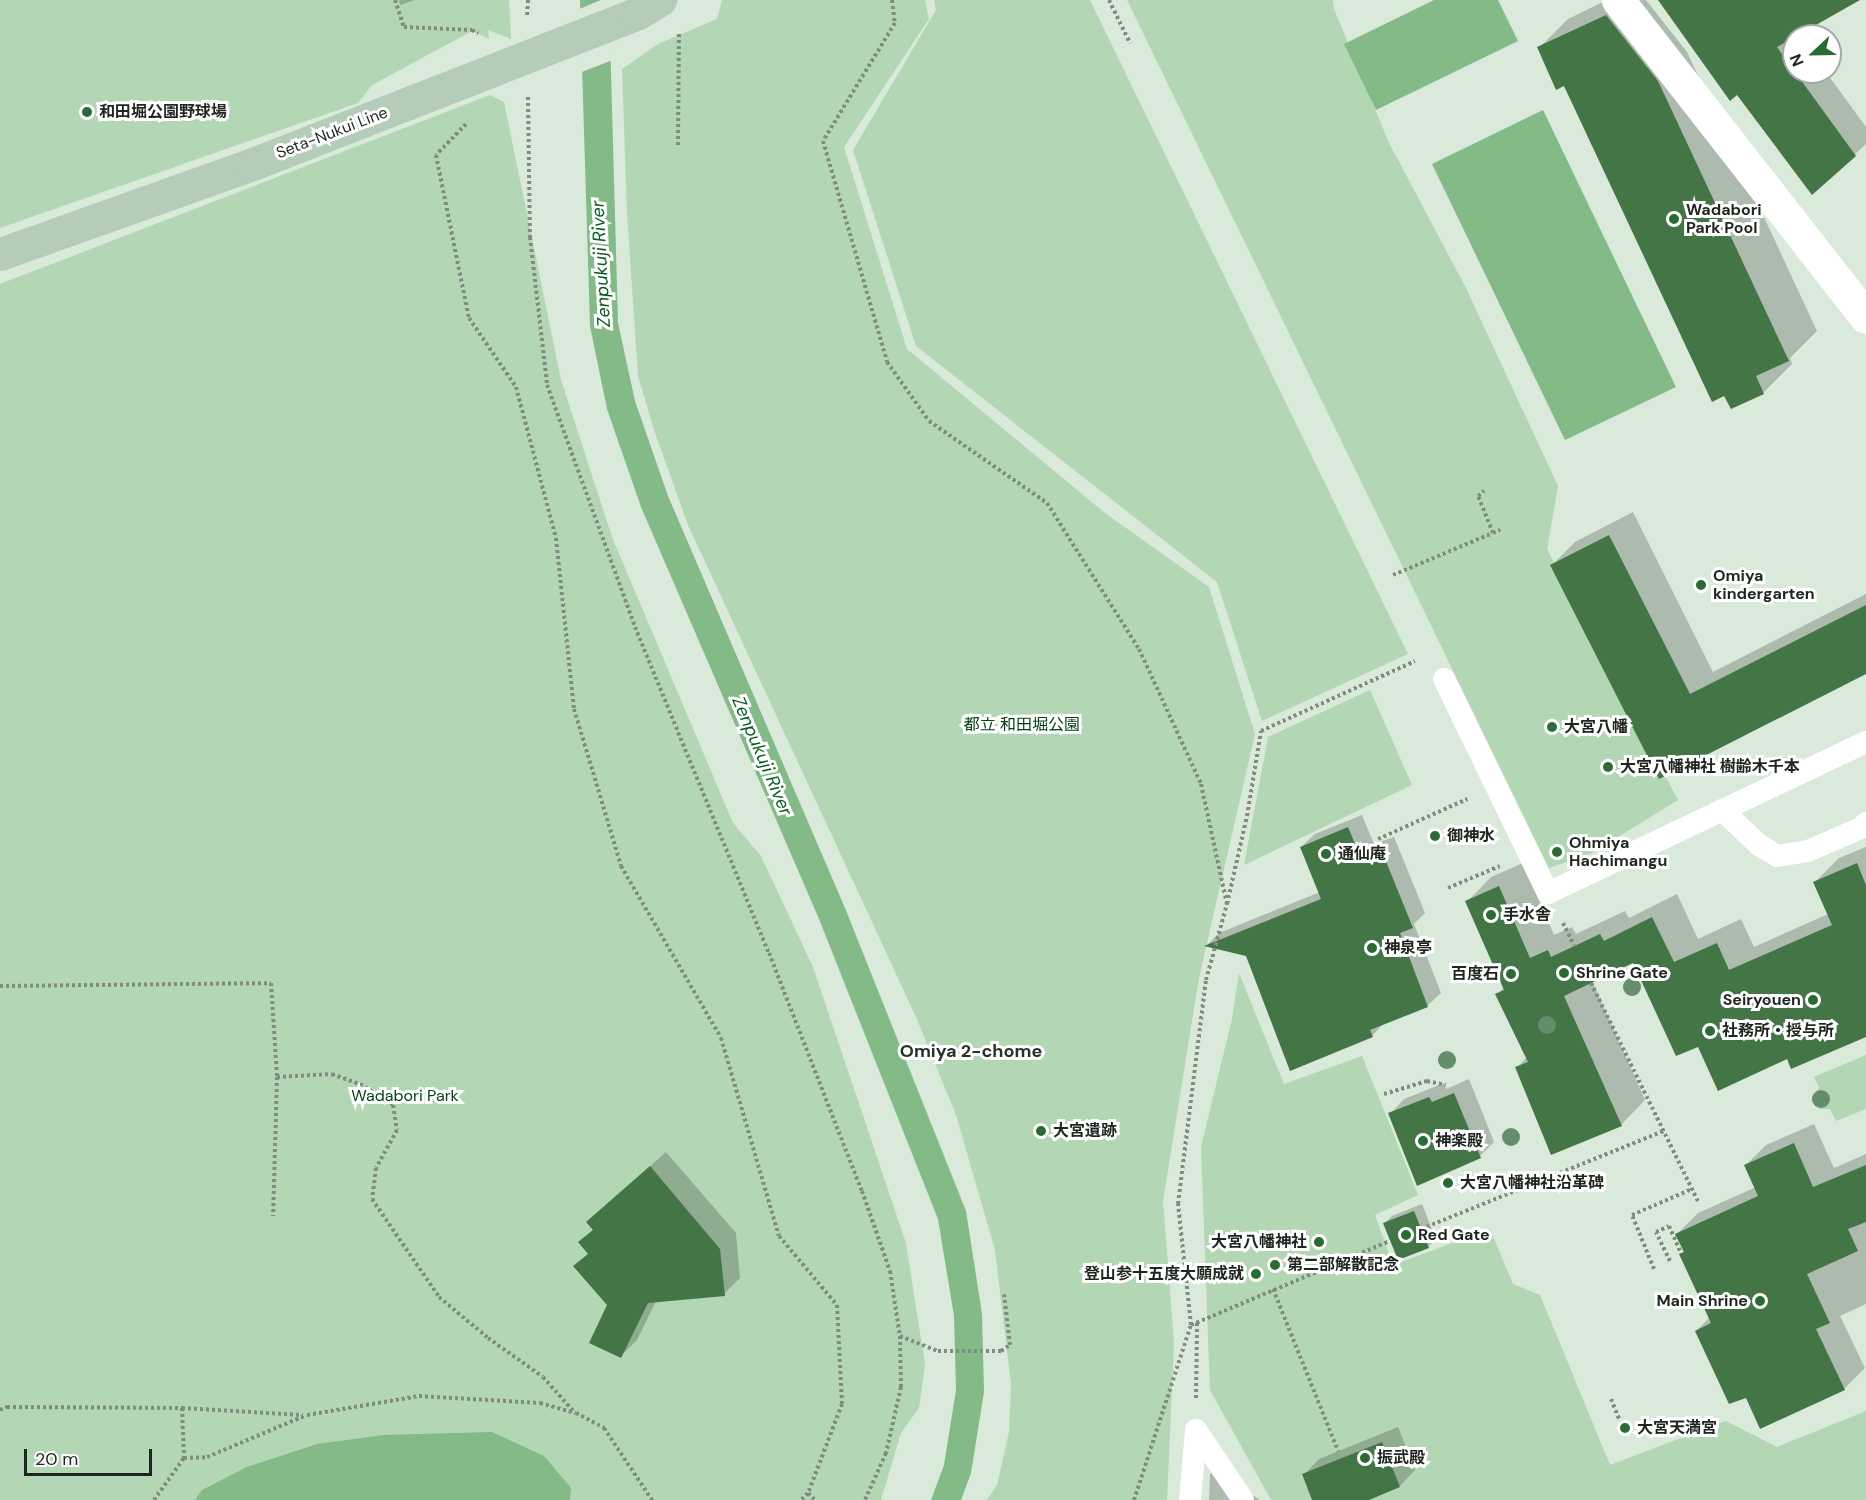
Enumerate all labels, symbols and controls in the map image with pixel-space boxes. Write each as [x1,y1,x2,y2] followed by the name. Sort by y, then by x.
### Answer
[1782,24,1842,84] north arrow
[1785,51,1809,70] text: N
[99,102,227,122] place label: 和田堀公園野球場
[274,103,390,163] street label: Seta-Nukui Line
[80,105,94,119] marker: 和田堀公園野球場
[587,200,615,328] water label: Zenpukuji River
[1686,200,1762,238] place label: Wadabori Park Pool
[1667,212,1681,226] marker: Wadabori Park Pool
[1713,566,1815,604] place label: Omiya kindergarten
[1694,578,1708,592] marker: Omiya kindergarten
[727,693,797,819] water label: Zenpukuji River
[964,715,1080,735] park label: 都立 和田堀公園
[1564,717,1628,737] place label: 大宮八幡
[1545,720,1559,734] marker: 大宮八幡
[1620,757,1800,777] place label: 大宮八幡神社 樹齢木千本
[1601,760,1615,774] marker: 大宮八幡神社 樹齢木千本
[1447,826,1495,846] place label: 御神水
[1428,829,1442,843] marker: 御神水
[1569,833,1667,871] place label: Ohmiya Hachimangu
[1338,844,1386,864] place label: 通仙庵
[1550,845,1564,859] marker: Ohmiya Hachimangu
[1319,847,1333,861] marker: 通仙庵
[1503,905,1551,925] place label: 手水舎
[1484,908,1498,922] marker: 手水舎
[1384,938,1432,958] place label: 神泉亭
[1365,941,1379,955] marker: 神泉亭
[1576,963,1668,983] place label: Shrine Gate
[1451,964,1499,984] place label: 百度石
[1557,966,1571,980] marker: Shrine Gate
[1504,967,1518,981] marker: 百度石
[1723,990,1801,1010] place label: Seiryouen
[1806,993,1820,1007] marker: Seiryouen
[1722,1021,1834,1041] place label: 社務所・授与所
[1703,1024,1717,1038] marker: 社務所・授与所
[900,1040,1042,1062] district label: Omiya 2-chome
[351,1086,459,1106] park label: Wadabori Park
[1053,1121,1117,1141] place label: 大宮遺跡
[1034,1124,1048,1138] marker: 大宮遺跡
[1435,1131,1483,1151] place label: 神楽殿
[1416,1134,1430,1148] marker: 神楽殿
[1460,1173,1604,1193] place label: 大宮八幡神社沿革碑
[1441,1176,1455,1190] marker: 大宮八幡神社沿革碑
[1418,1225,1490,1245] place label: Red Gate
[1399,1228,1413,1242] marker: Red Gate
[1211,1232,1307,1252] place label: 大宮八幡神社
[1312,1235,1326,1249] marker: 大宮八幡神社
[1287,1255,1399,1275] place label: 第二部解散記念
[1268,1258,1282,1272] marker: 第二部解散記念
[1084,1264,1244,1284] place label: 登山参十五度大願成就
[1249,1267,1263,1281] marker: 登山参十五度大願成就
[1656,1291,1748,1311] place label: Main Shrine
[1753,1294,1767,1308] marker: Main Shrine
[1637,1418,1717,1438] place label: 大宮天満宮
[1618,1421,1632,1435] marker: 大宮天満宮
[27,1437,154,1475] scale bar
[35,1447,78,1471] text: 20 m
[1377,1448,1425,1468] place label: 振武殿
[1358,1451,1372,1465] marker: 振武殿

